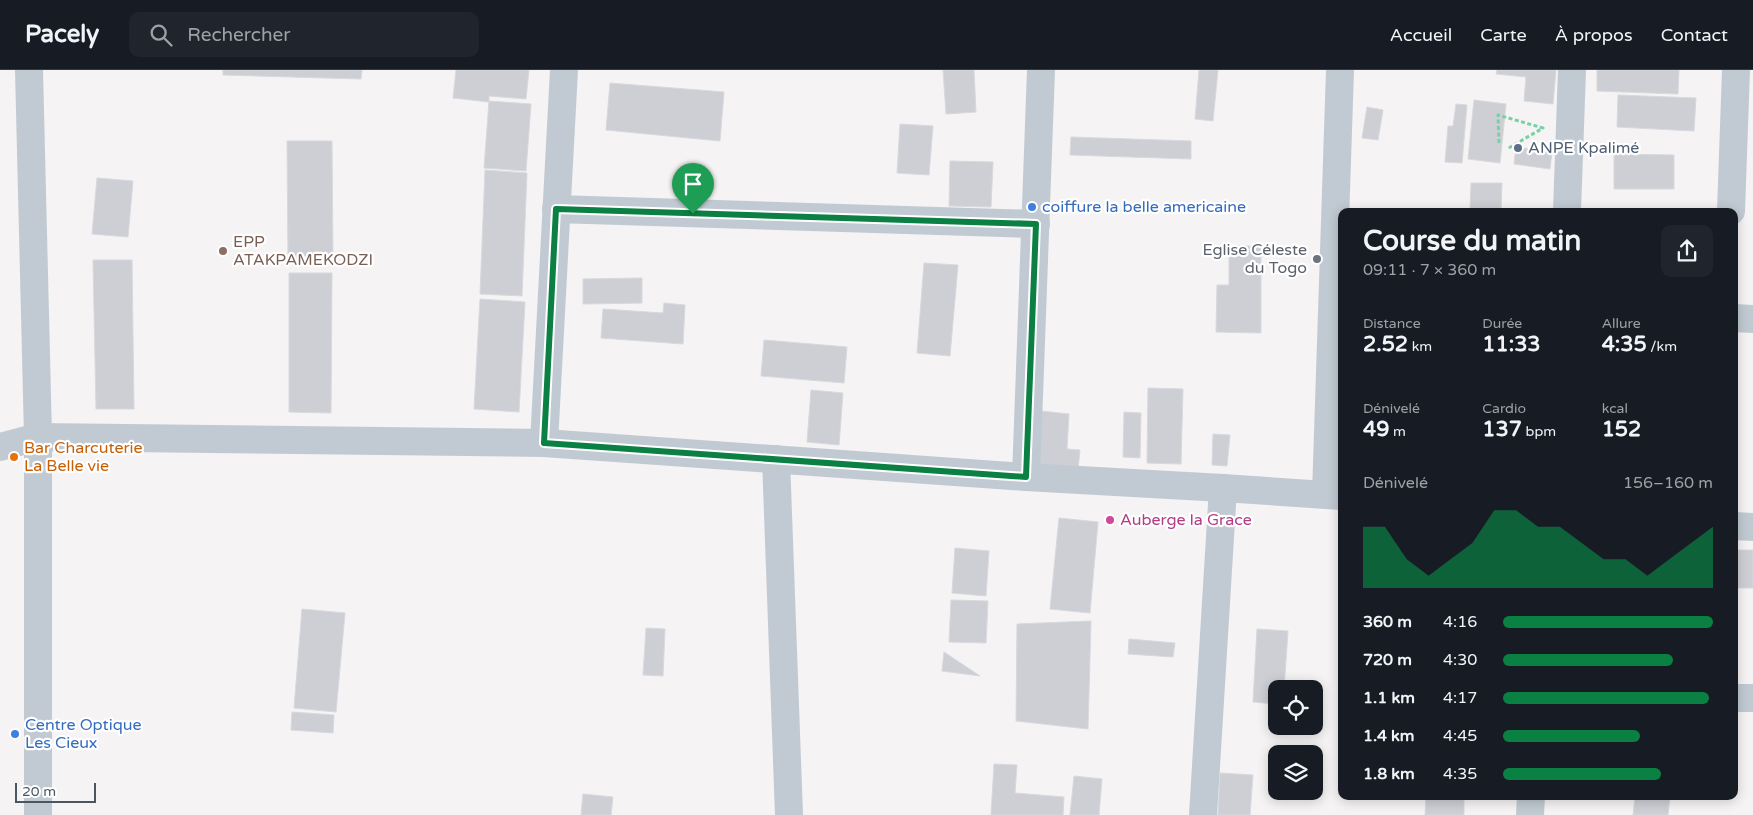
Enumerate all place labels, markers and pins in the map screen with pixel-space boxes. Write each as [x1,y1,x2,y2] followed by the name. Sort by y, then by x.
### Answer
[1528,138,1639,158] place label: ANPE Kpalimé
[1512,142,1524,154] marker: ANPE Kpalimé
[672,163,714,214] pin
[1042,197,1246,217] place label: coiffure la belle americaine
[1026,201,1038,213] marker: coiffure la belle americaine
[233,232,373,270] place label: EPP ATAKPAMEKODZI
[1202,240,1307,278] place label: Eglise Céleste du Togo
[217,245,229,257] marker: EPP ATAKPAMEKODZI
[1311,253,1323,265] marker: Eglise Céleste du Togo
[24,438,143,476] place label: Bar Charcuterie La Belle vie
[8,451,20,463] marker: Bar Charcuterie La Belle vie
[1120,510,1252,530] place label: Auberge la Grace
[1104,514,1116,526] marker: Auberge la Grace
[25,715,142,753] place label: Centre Optique Les Cieux
[9,728,21,740] marker: Centre Optique Les Cieux

